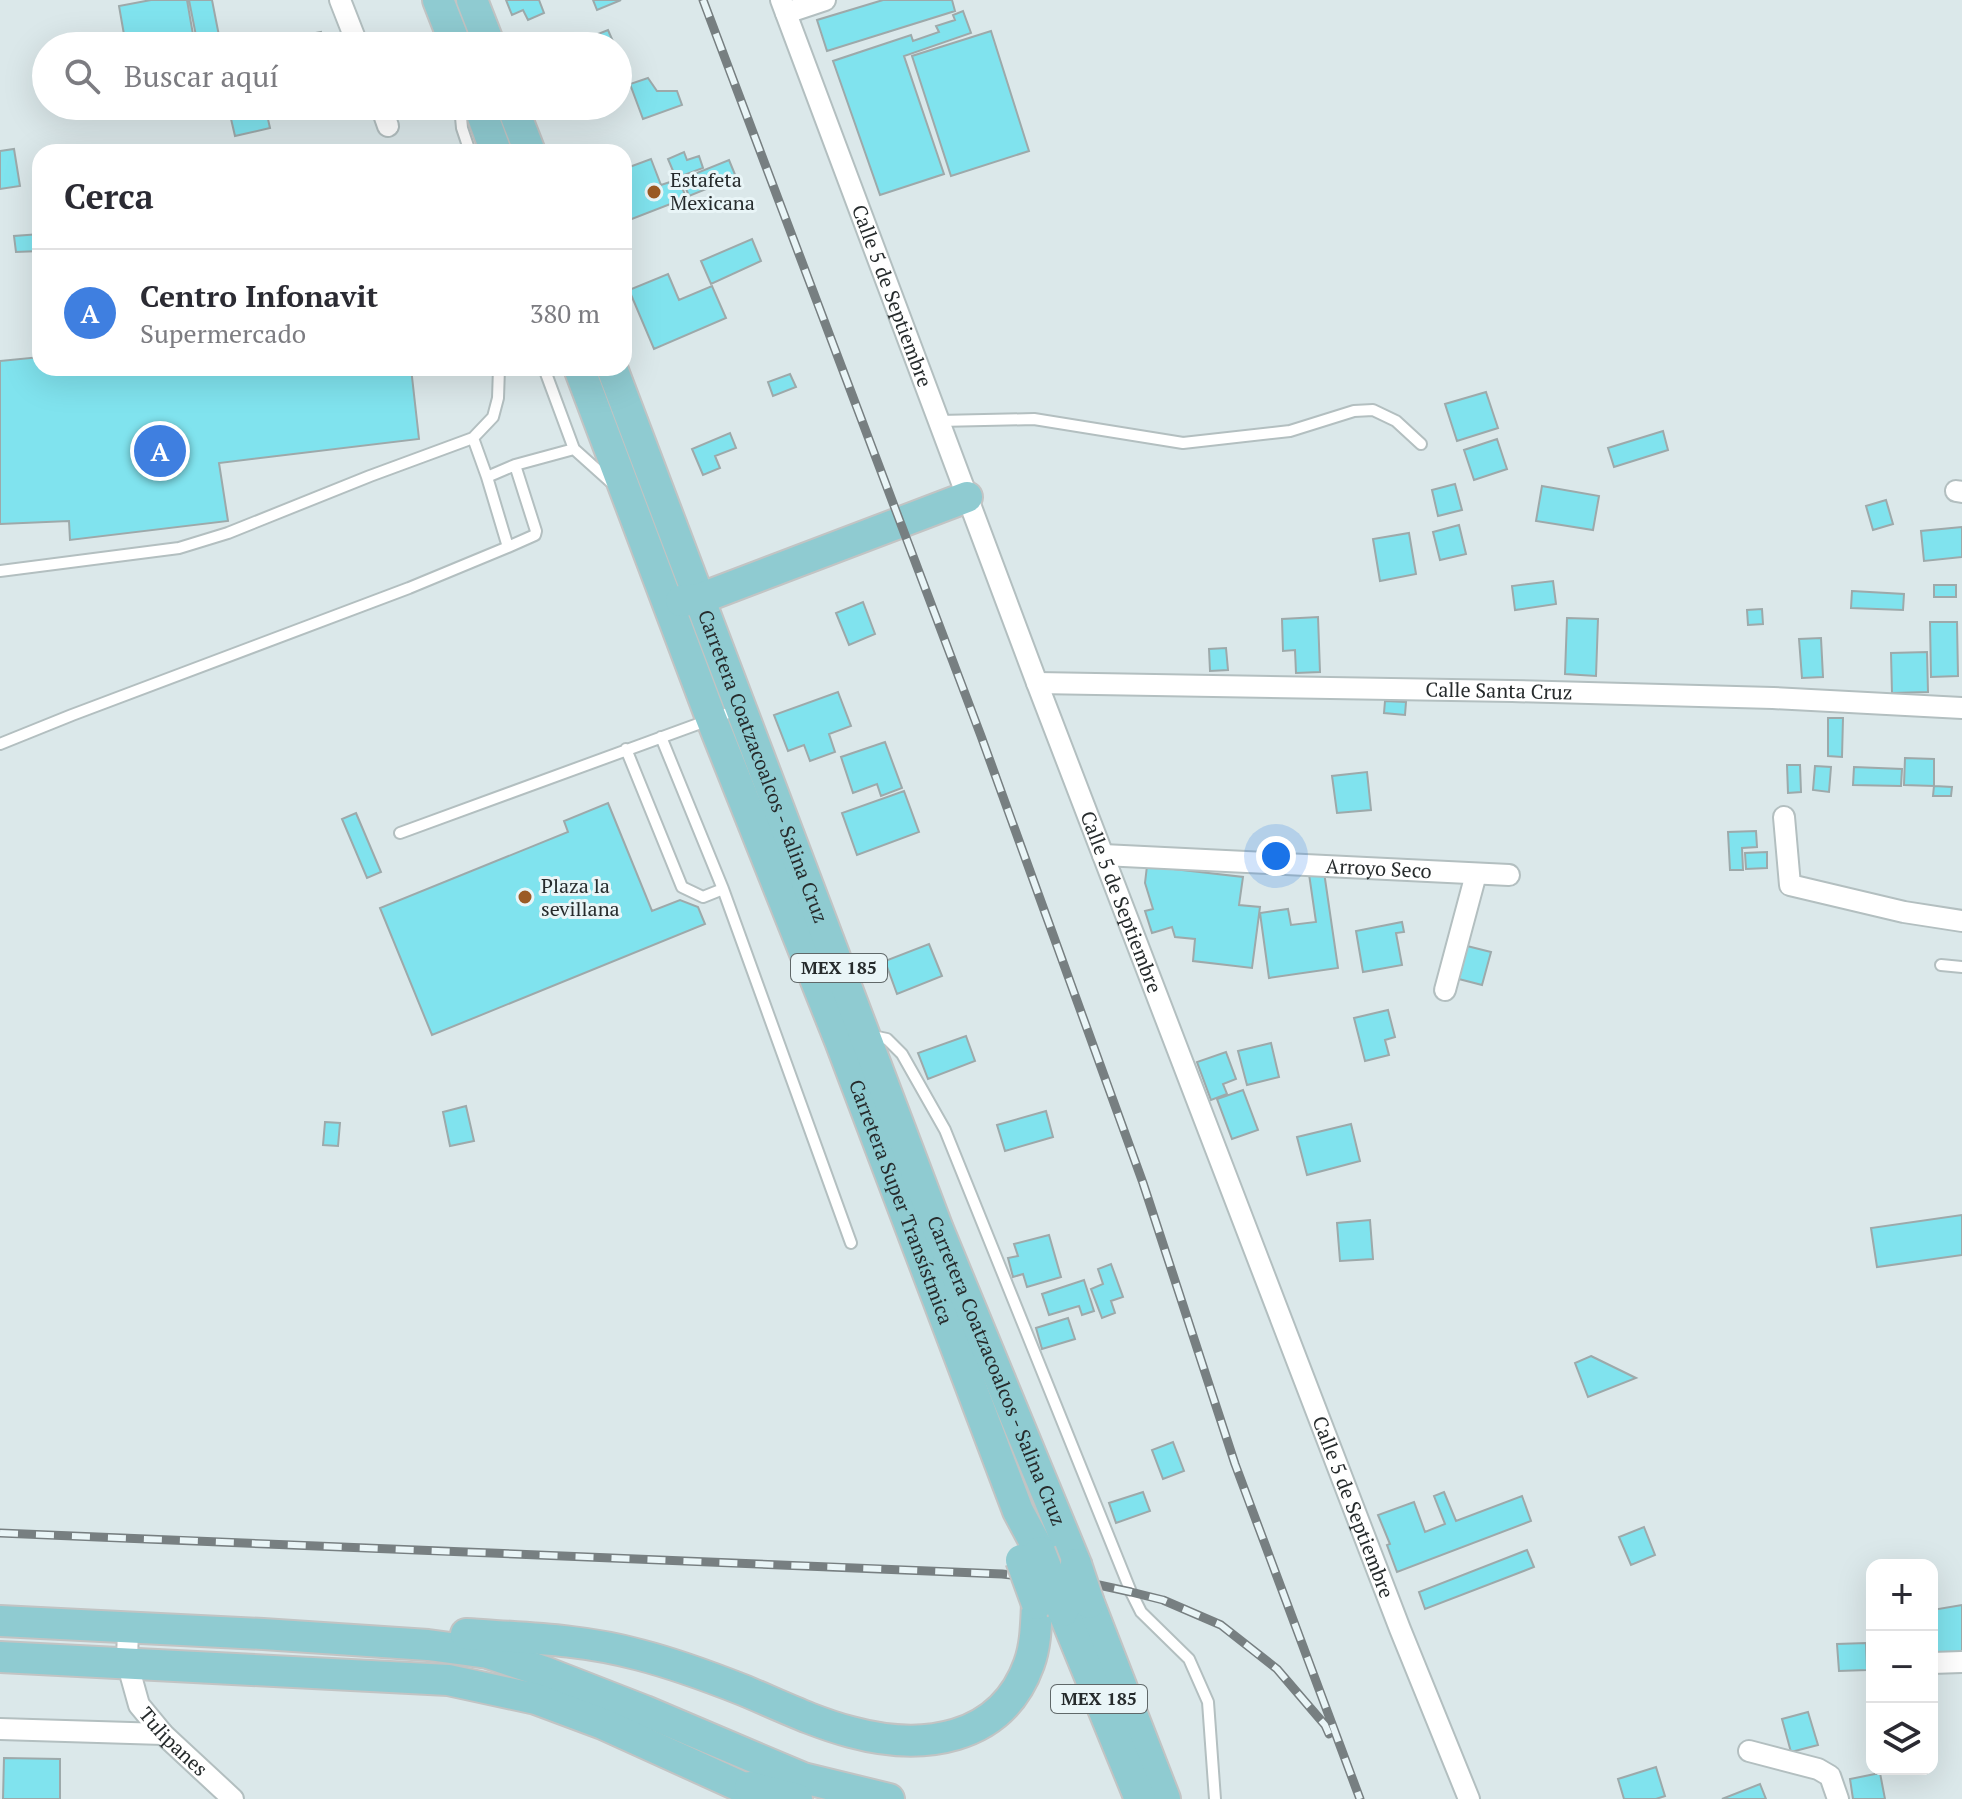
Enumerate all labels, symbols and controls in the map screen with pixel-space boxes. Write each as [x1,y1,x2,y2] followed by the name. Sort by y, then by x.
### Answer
[32,32,632,120] search box
[60,54,104,98] icon: search
[124,56,278,96] text: Buscar aquí
[670,166,755,216] place label: Estafeta Mexicana
[64,174,154,219] text: Cerca
[645,183,663,201] marker: Estafeta Mexicana
[846,201,939,391] street label: Calle 5 de Septiembre
[140,276,378,316] text: Centro Infonavit
[81,296,99,330] text: A
[530,296,600,330] text: 380 m
[140,316,306,350] text: Supermercado
[134,421,186,481] pin: A
[692,606,835,927] street label: Carretera Coatzacoalcos - Salina Cruz
[1425,676,1573,706] street label: Calle Santa Cruz
[1074,807,1169,997] street label: Calle 5 de Septiembre
[1256,836,1296,876] your location
[1325,852,1432,884] street label: Arroyo Seco
[541,872,620,922] place label: Plaza la sevillana
[516,888,534,906] marker: Plaza la sevillana
[791,954,887,982] road number: MEX 185
[843,1076,960,1328] street label: Carretera Super Transístmica
[921,1212,1073,1529] street label: Carretera Coatzacoalcos - Salina Cruz
[1306,1412,1401,1602] street label: Calle 5 de Septiembre
[1866,1559,1938,1775] map controls
[1866,1559,1938,1631] button: +
[1866,1631,1938,1703] button: −
[1051,1685,1147,1713] road number: MEX 185
[133,1701,214,1782] street label: Tulipanes
[1866,1703,1938,1775] button: layers

